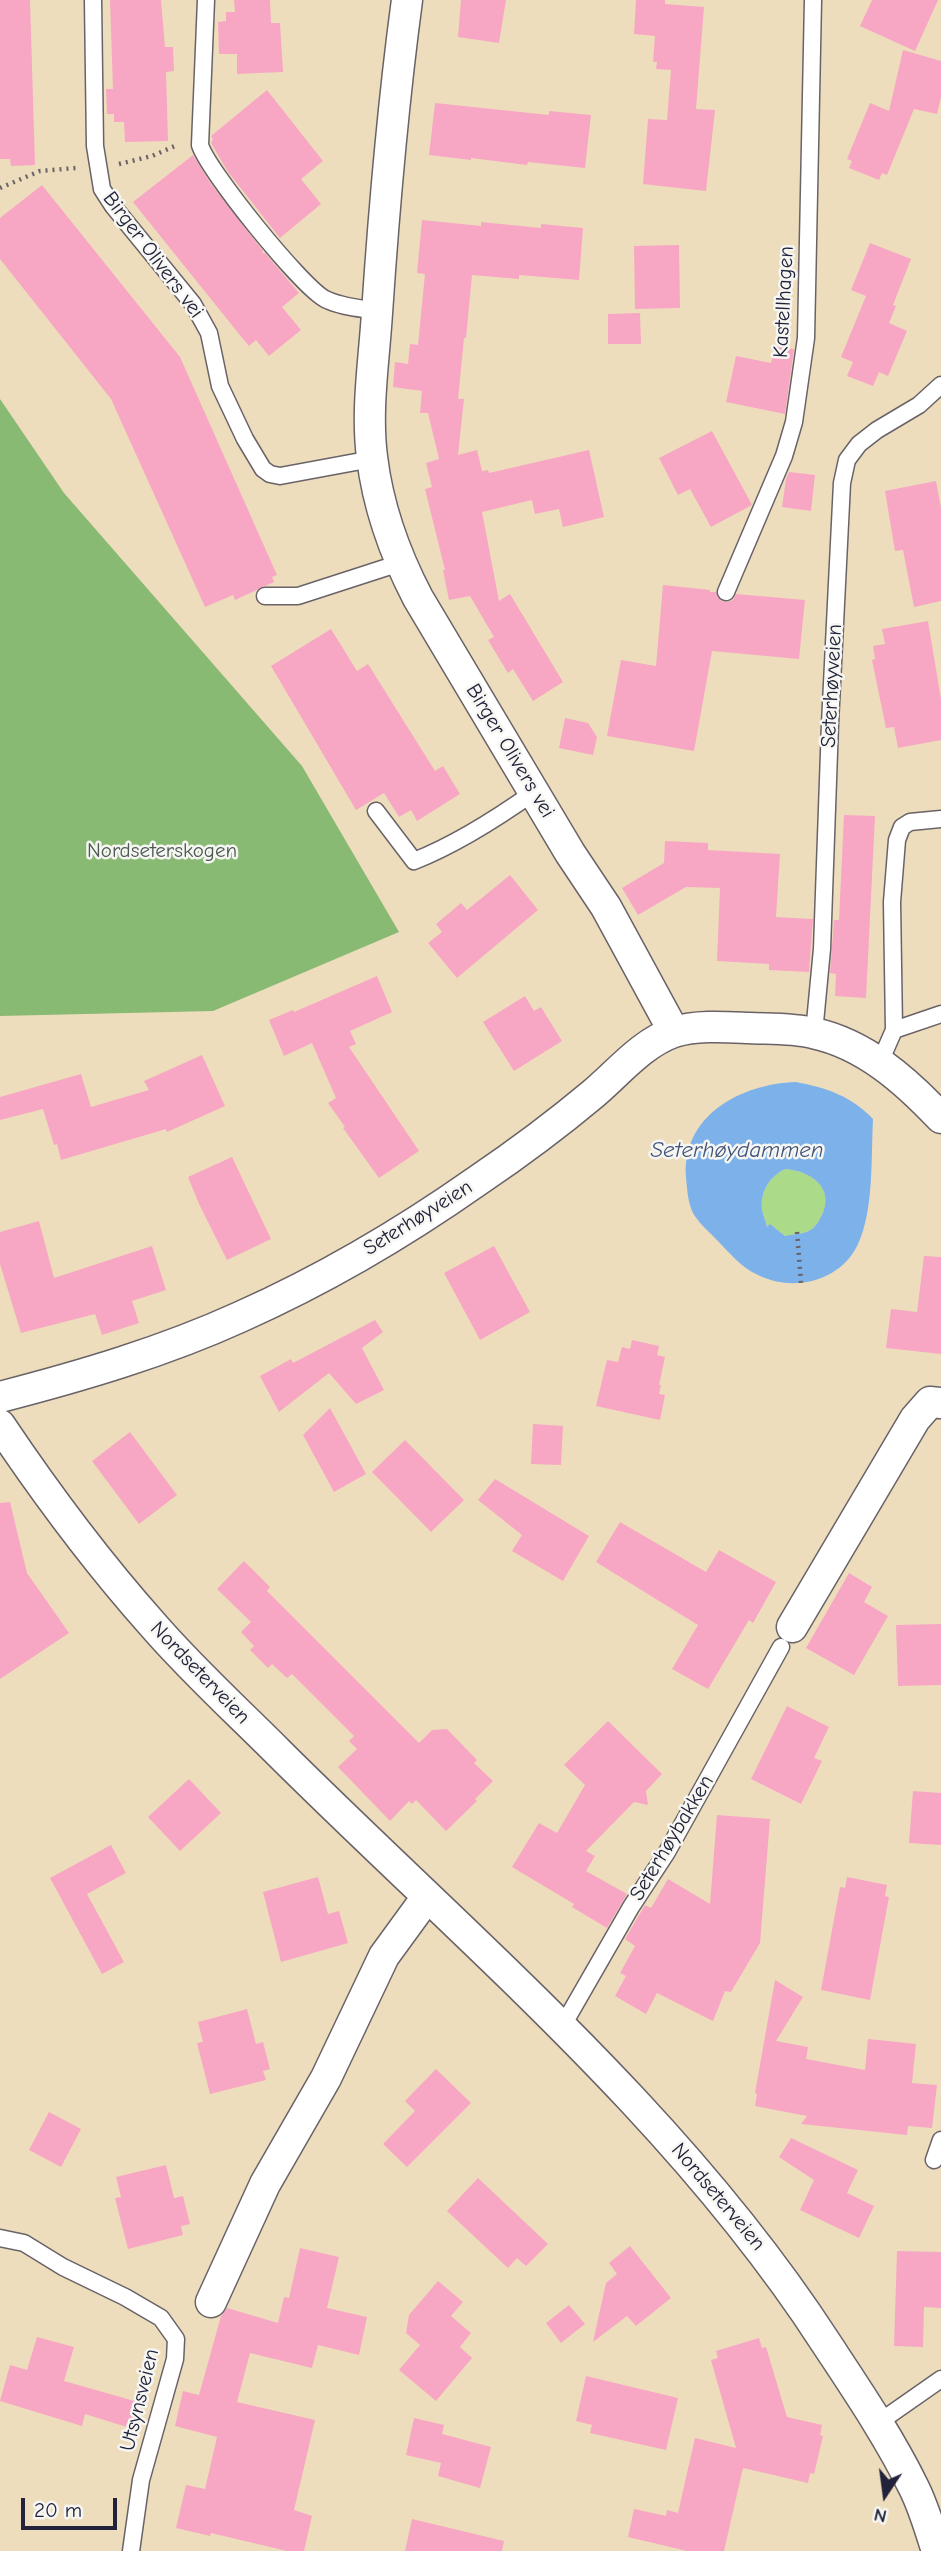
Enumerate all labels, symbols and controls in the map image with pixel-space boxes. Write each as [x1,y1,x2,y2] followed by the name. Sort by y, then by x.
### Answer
[97,187,209,323] street label: Birger Olivers vei
[768,246,800,358] street label: Kastellhagen
[816,624,848,748] street label: Seterhøyveien
[460,679,560,823] street label: Birger Olivers vei
[87,838,237,864] park label: Nordseterskogen
[650,1136,824,1164] water label: Seterhøydammen
[359,1175,477,1261] street label: Seterhøyveien
[145,1616,255,1730] street label: Nordseterveien
[625,1771,719,1905] street label: Seterhøybakken
[666,2138,770,2256] street label: Nordseterveien
[115,2346,165,2454] street label: Utsynsveien
[850,2460,920,2530] north arrow
[24,2484,121,2528] scale bar
[34,2498,82,2522] text: 20 m
[872,2503,889,2528] text: N

